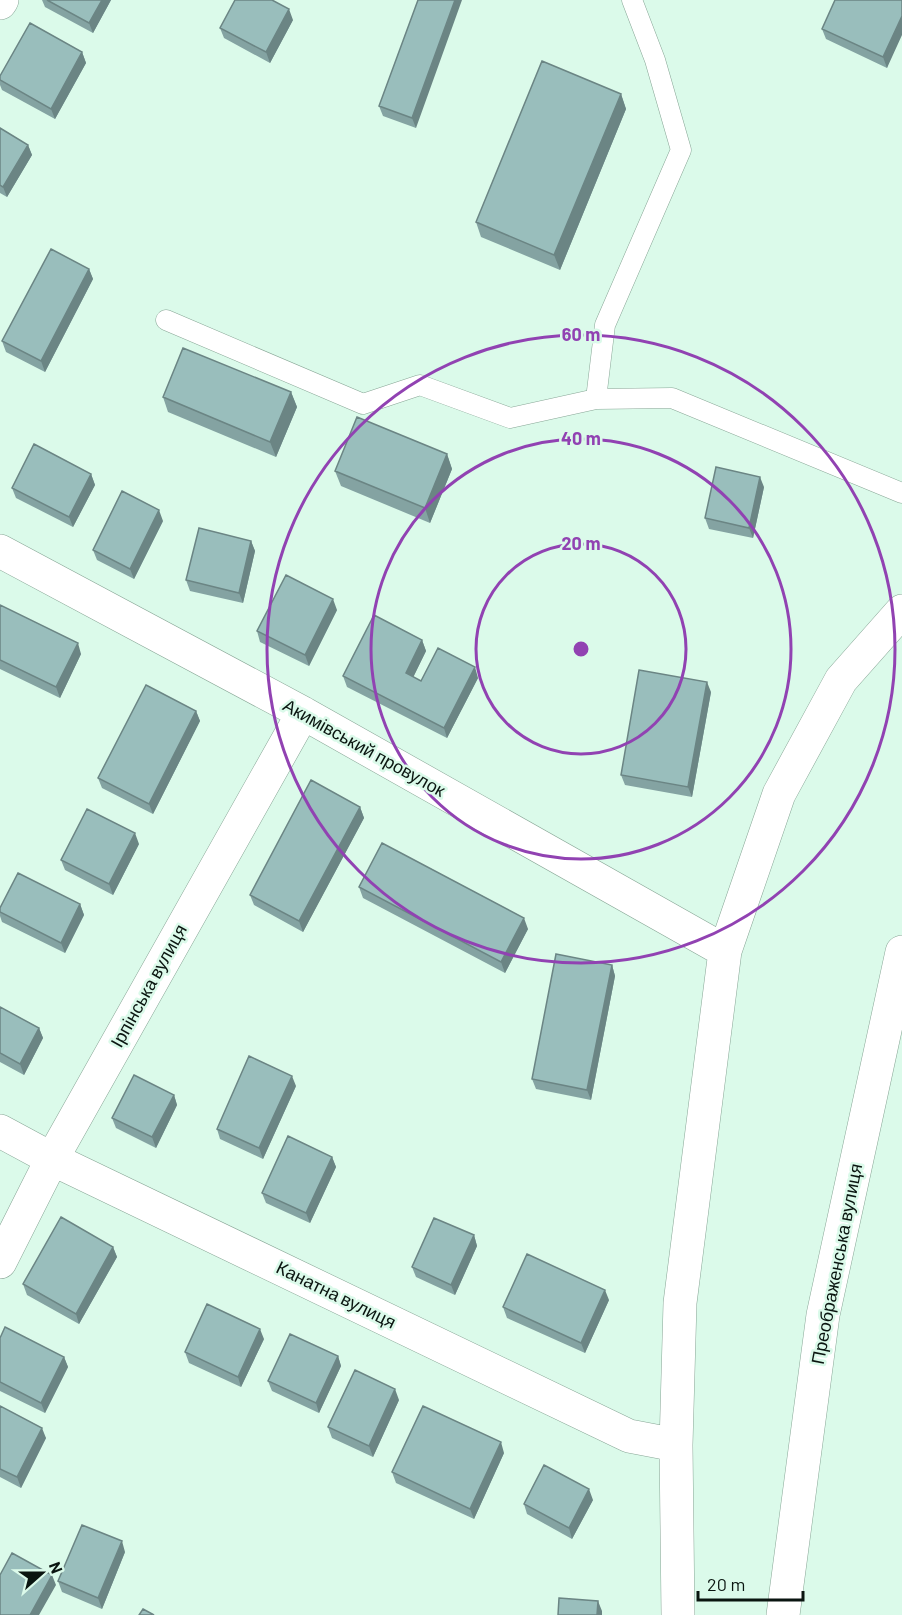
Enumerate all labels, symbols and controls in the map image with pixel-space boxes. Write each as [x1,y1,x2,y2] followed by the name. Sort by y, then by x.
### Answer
[562,323,600,345] text: 60 m
[561,427,601,449] text: 40 m
[562,532,600,554] text: 20 m
[571,639,591,659] centre of rings
[280,693,449,801] street label: Акимівський провулок
[105,920,191,1051] street label: Ірпінська вулиця
[806,1162,866,1366] street label: Преображенська вулиця
[273,1256,400,1333] street label: Канатна вулиця
[12,1543,72,1603] north arrow
[46,1559,67,1576] text: N
[698,1564,803,1602] scale bar
[707,1573,745,1595] text: 20 m

